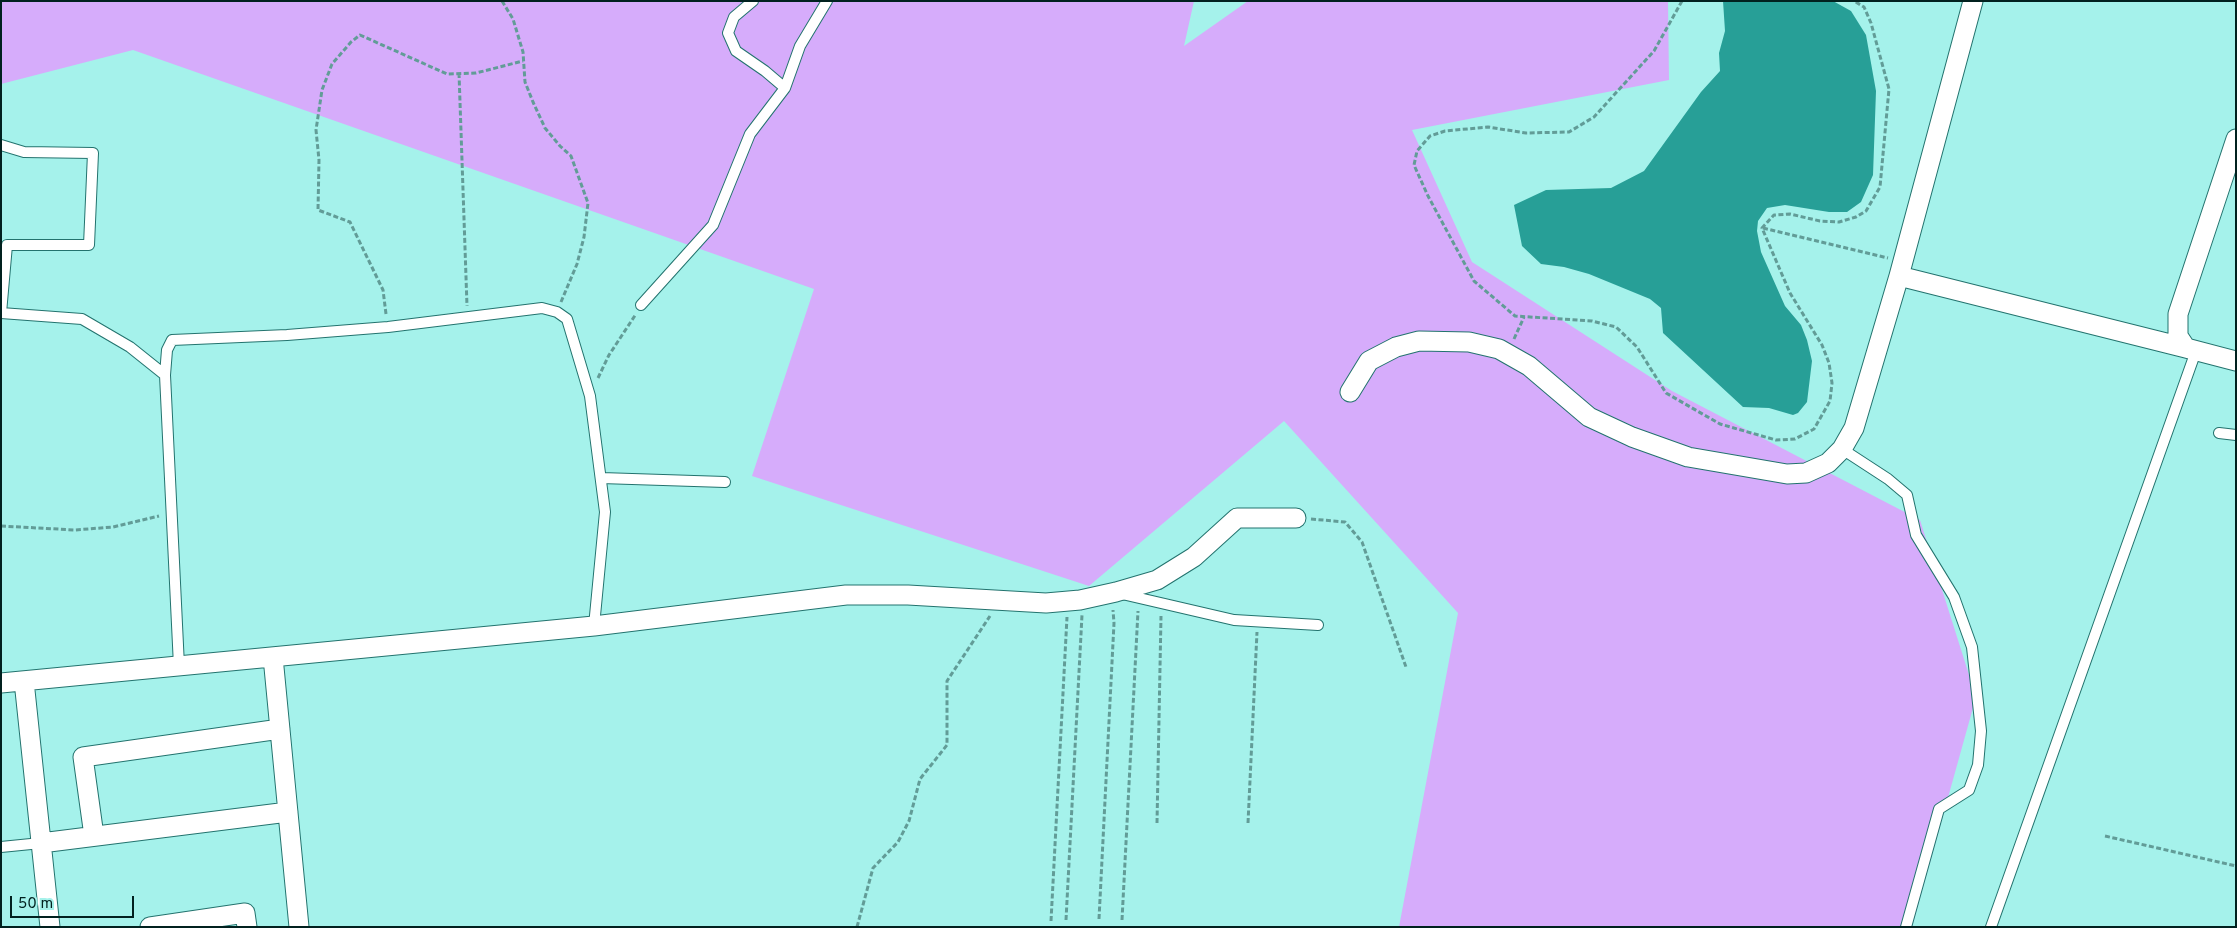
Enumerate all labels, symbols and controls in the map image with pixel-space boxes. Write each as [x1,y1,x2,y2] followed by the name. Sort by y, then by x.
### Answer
[12,886,136,918] scale bar
[18,895,53,914] text: 50 m

